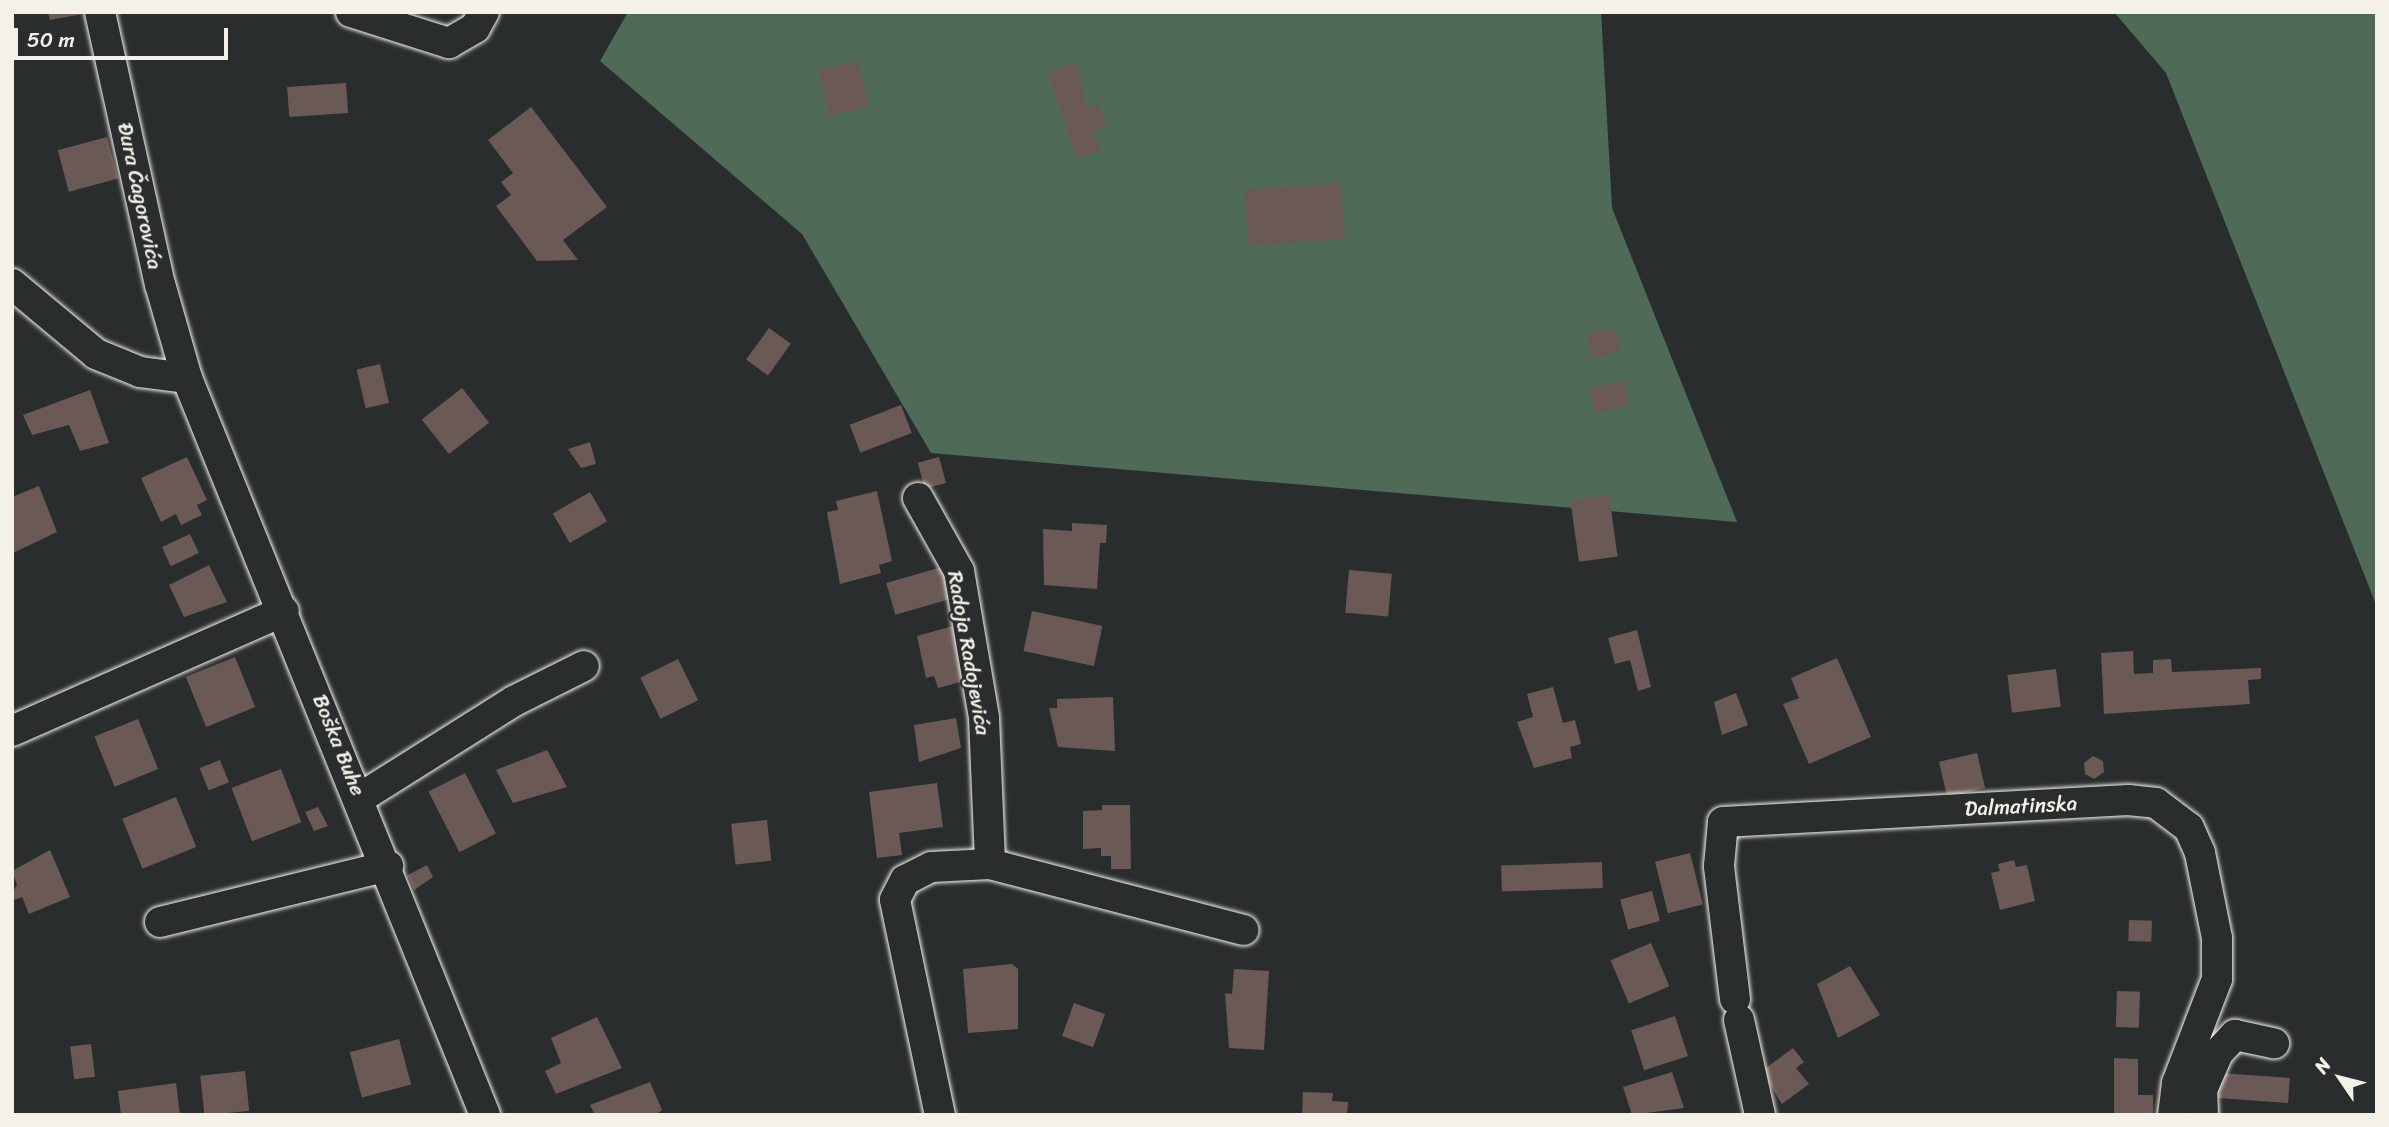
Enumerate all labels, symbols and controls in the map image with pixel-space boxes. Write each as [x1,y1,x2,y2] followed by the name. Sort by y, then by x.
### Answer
[18,14,231,58] scale bar
[27,21,75,59] text: 50 m
[112,121,168,271] street label: Đura Čagorovića
[942,569,996,737] street label: Radoja Radojevića
[307,691,371,799] street label: Boška Buhe
[1964,790,2078,822] street label: Dalmatinska
[2305,1043,2375,1113] north arrow
[2305,1051,2340,1081] text: N

